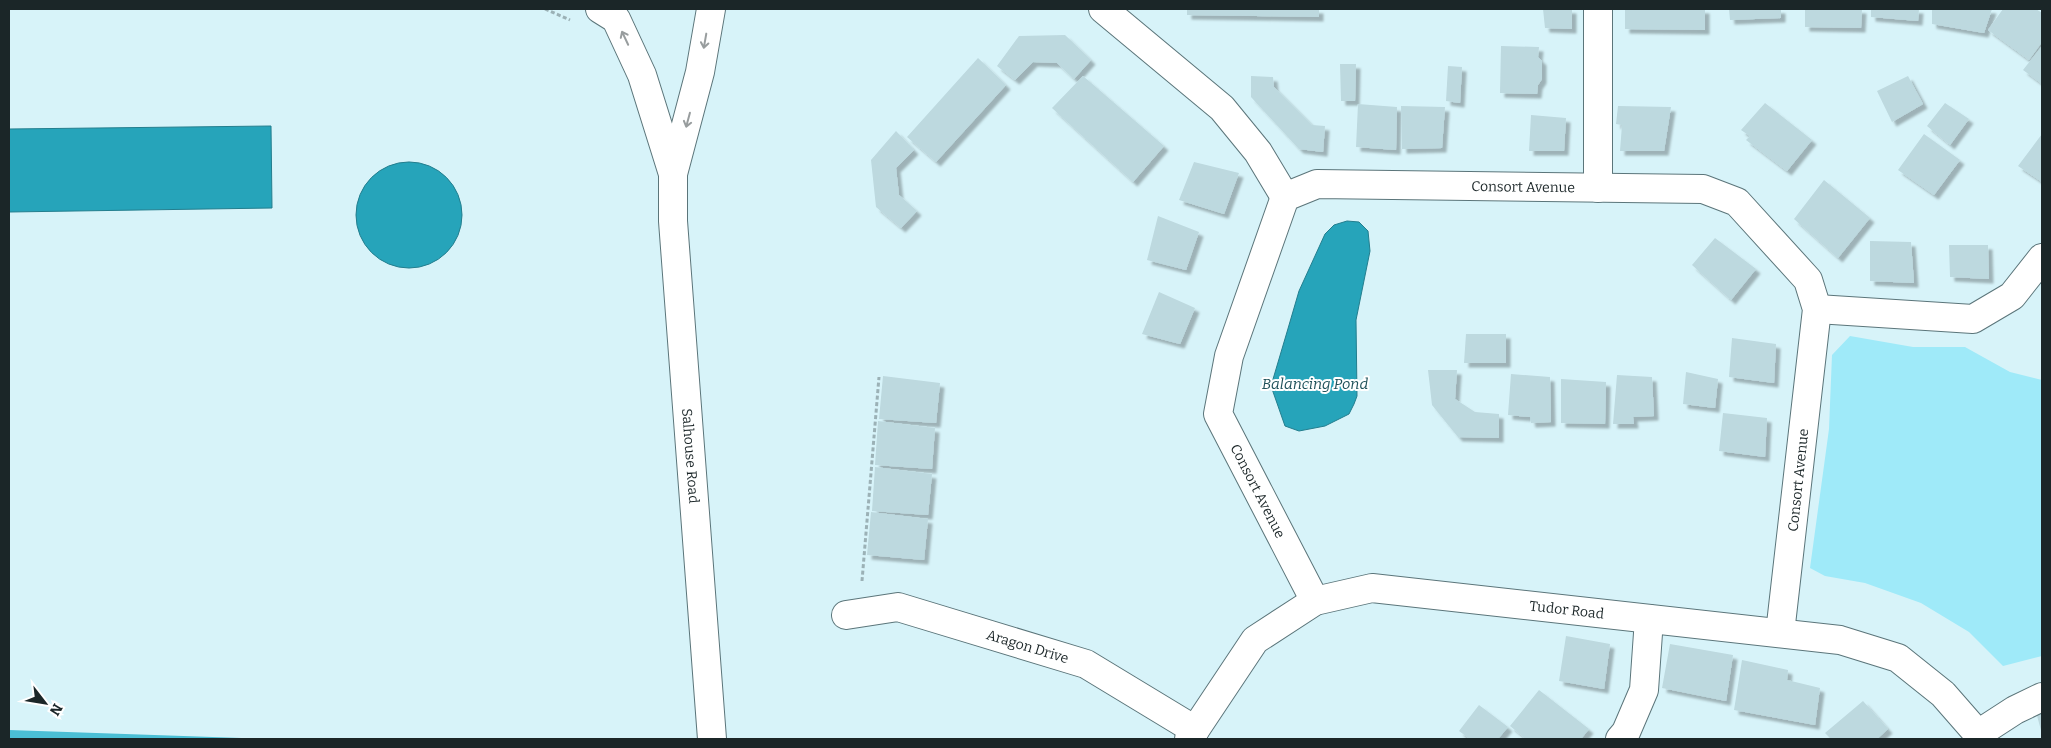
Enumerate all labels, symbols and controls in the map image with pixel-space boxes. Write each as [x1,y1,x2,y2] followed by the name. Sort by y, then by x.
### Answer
[620,31,629,46] one-way arrow
[700,32,710,48] one-way arrow
[682,111,692,127] one-way arrow
[1471,178,1575,196] street label: Consort Avenue
[1262,375,1368,393] water label: Balancing Pond
[678,408,702,504] street label: Salhouse Road
[1785,428,1812,532] street label: Consort Avenue
[1226,441,1289,541] street label: Consort Avenue
[1529,598,1605,623] street label: Tudor Road
[984,626,1071,667] street label: Aragon Drive
[20,678,70,728] north arrow
[46,700,66,719] text: N

